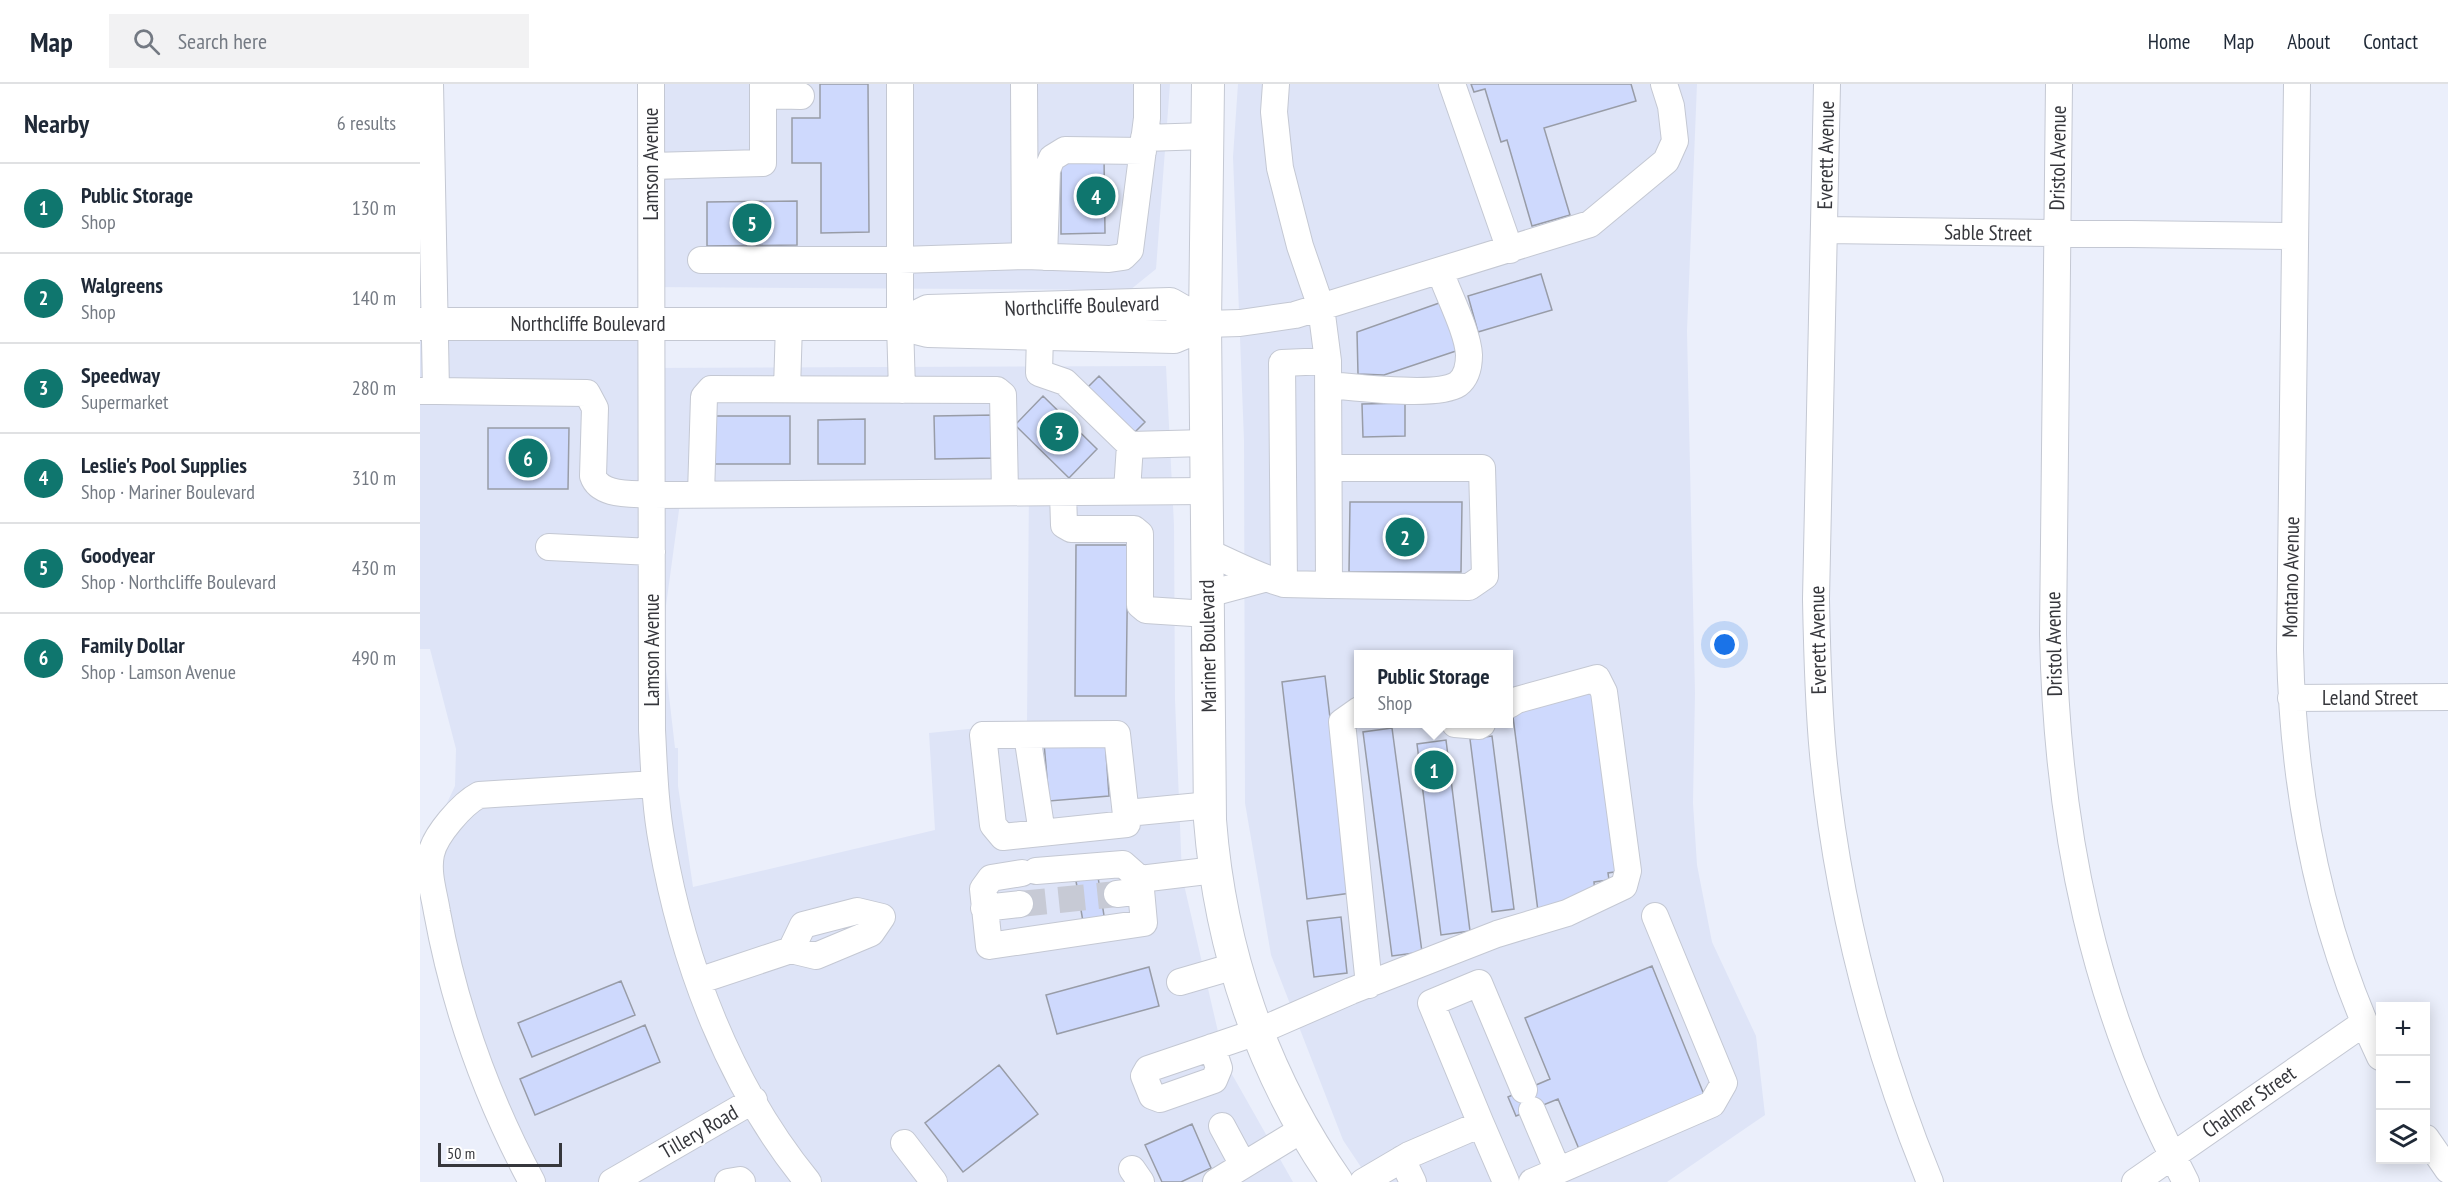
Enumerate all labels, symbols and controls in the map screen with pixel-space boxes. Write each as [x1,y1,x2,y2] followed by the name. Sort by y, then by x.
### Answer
[109,14,529,68] search box
[30,23,73,60] text: Map
[130,25,163,58] icon: search
[178,27,267,55] text: Search here
[2148,28,2190,55] text: Home
[2223,28,2254,55] text: Map
[2287,28,2330,55] text: About
[2363,28,2418,55] text: Contact
[1811,100,1840,210] street label: Everett Avenue
[2043,105,2072,211] street label: Dristol Avenue
[24,107,89,140] text: Nearby
[637,108,664,220] street label: Lamson Avenue
[337,110,396,136] text: 6 results
[1076,174,1116,218] pin: 4
[81,181,193,209] text: Public Storage
[39,195,48,221] text: 1
[352,195,396,221] text: 130 m
[732,200,772,246] pin: 5
[81,209,116,235] text: Shop
[1944,218,2032,247] street label: Sable Street
[81,271,163,299] text: Walgreens
[39,285,48,311] text: 2
[352,285,396,311] text: 140 m
[1004,289,1160,322] street label: Northcliffe Boulevard
[81,299,116,325] text: Shop
[510,310,666,337] street label: Northcliffe Boulevard
[81,361,160,389] text: Speedway
[39,375,48,401] text: 3
[352,375,396,401] text: 280 m
[81,389,169,415] text: Supermarket
[1040,410,1078,454] pin: 3
[508,436,548,481] pin: 6
[81,451,247,479] text: Leslie's Pool Supplies
[39,465,48,491] text: 4
[352,465,396,491] text: 310 m
[81,479,255,505] text: Shop · Mariner Boulevard
[1386,514,1424,560] pin: 2
[2276,516,2305,638] street label: Montano Avenue
[81,541,155,569] text: Goodyear
[39,555,48,581] text: 5
[352,555,396,581] text: 430 m
[81,569,276,595] text: Shop · Northcliffe Boulevard
[1193,579,1222,713] street label: Mariner Boulevard
[1803,585,1832,695] street label: Everett Avenue
[2039,591,2068,697] street label: Dristol Avenue
[638,594,665,706] street label: Lamson Avenue
[1710,630,1739,659] your location
[81,631,185,659] text: Family Dollar
[39,645,48,671] text: 6
[352,645,396,671] text: 490 m
[1354,650,1513,728] popup
[81,659,236,685] text: Shop · Lamson Avenue
[1377,662,1490,690] text: Public Storage
[2322,684,2418,711] street label: Leland Street
[1377,690,1412,716] text: Shop
[1414,748,1454,792] pin: 1
[2376,1002,2430,1164] map controls
[2376,1002,2430,1056] button: +
[2376,1056,2430,1110] button: −
[2197,1059,2301,1144] street label: Chalmer Street
[655,1098,743,1165] street label: Tillery Road
[2376,1110,2430,1164] button: layers
[438,1140,562,1168] scale bar
[447,1143,475,1163] text: 50 m

